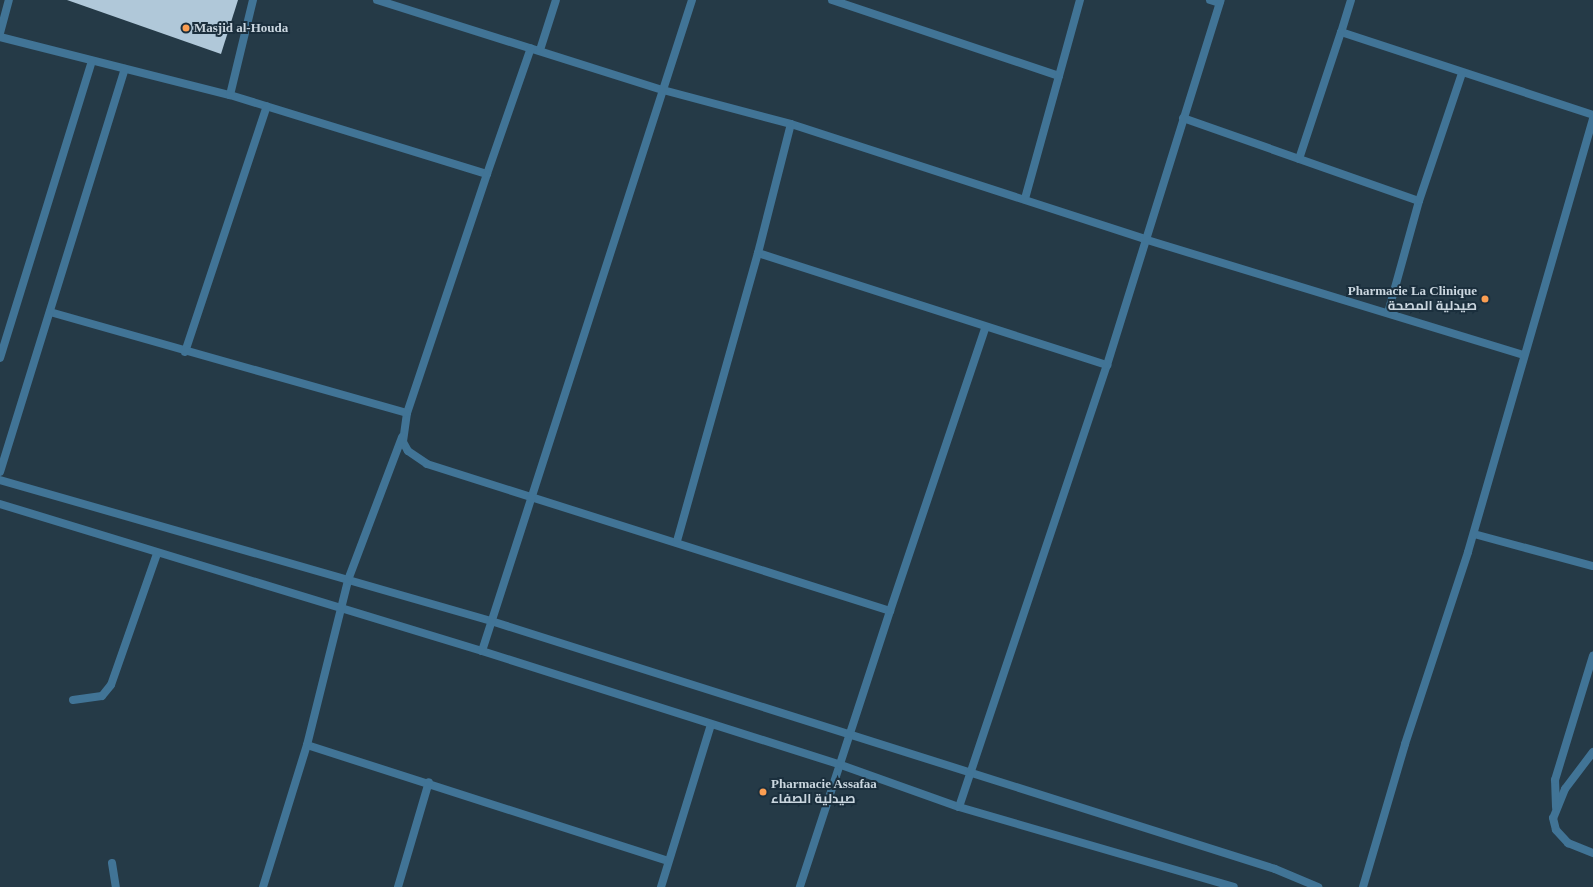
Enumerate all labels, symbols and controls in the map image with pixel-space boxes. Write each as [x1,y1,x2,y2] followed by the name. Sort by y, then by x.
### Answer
[194,20,288,36] place label: Masjid al-Houda
[181,23,191,33] marker: Masjid al-Houda
[1348,284,1477,315] place label: Pharmacie La Clinique صيدلية المصحة
[1480,294,1490,304] marker: Pharmacie La Clinique صيدلية المصحة
[771,777,878,808] place label: Pharmacie Assafaa صيدلية الصفاء
[758,787,768,797] marker: Pharmacie Assafaa صيدلية الصفاء

